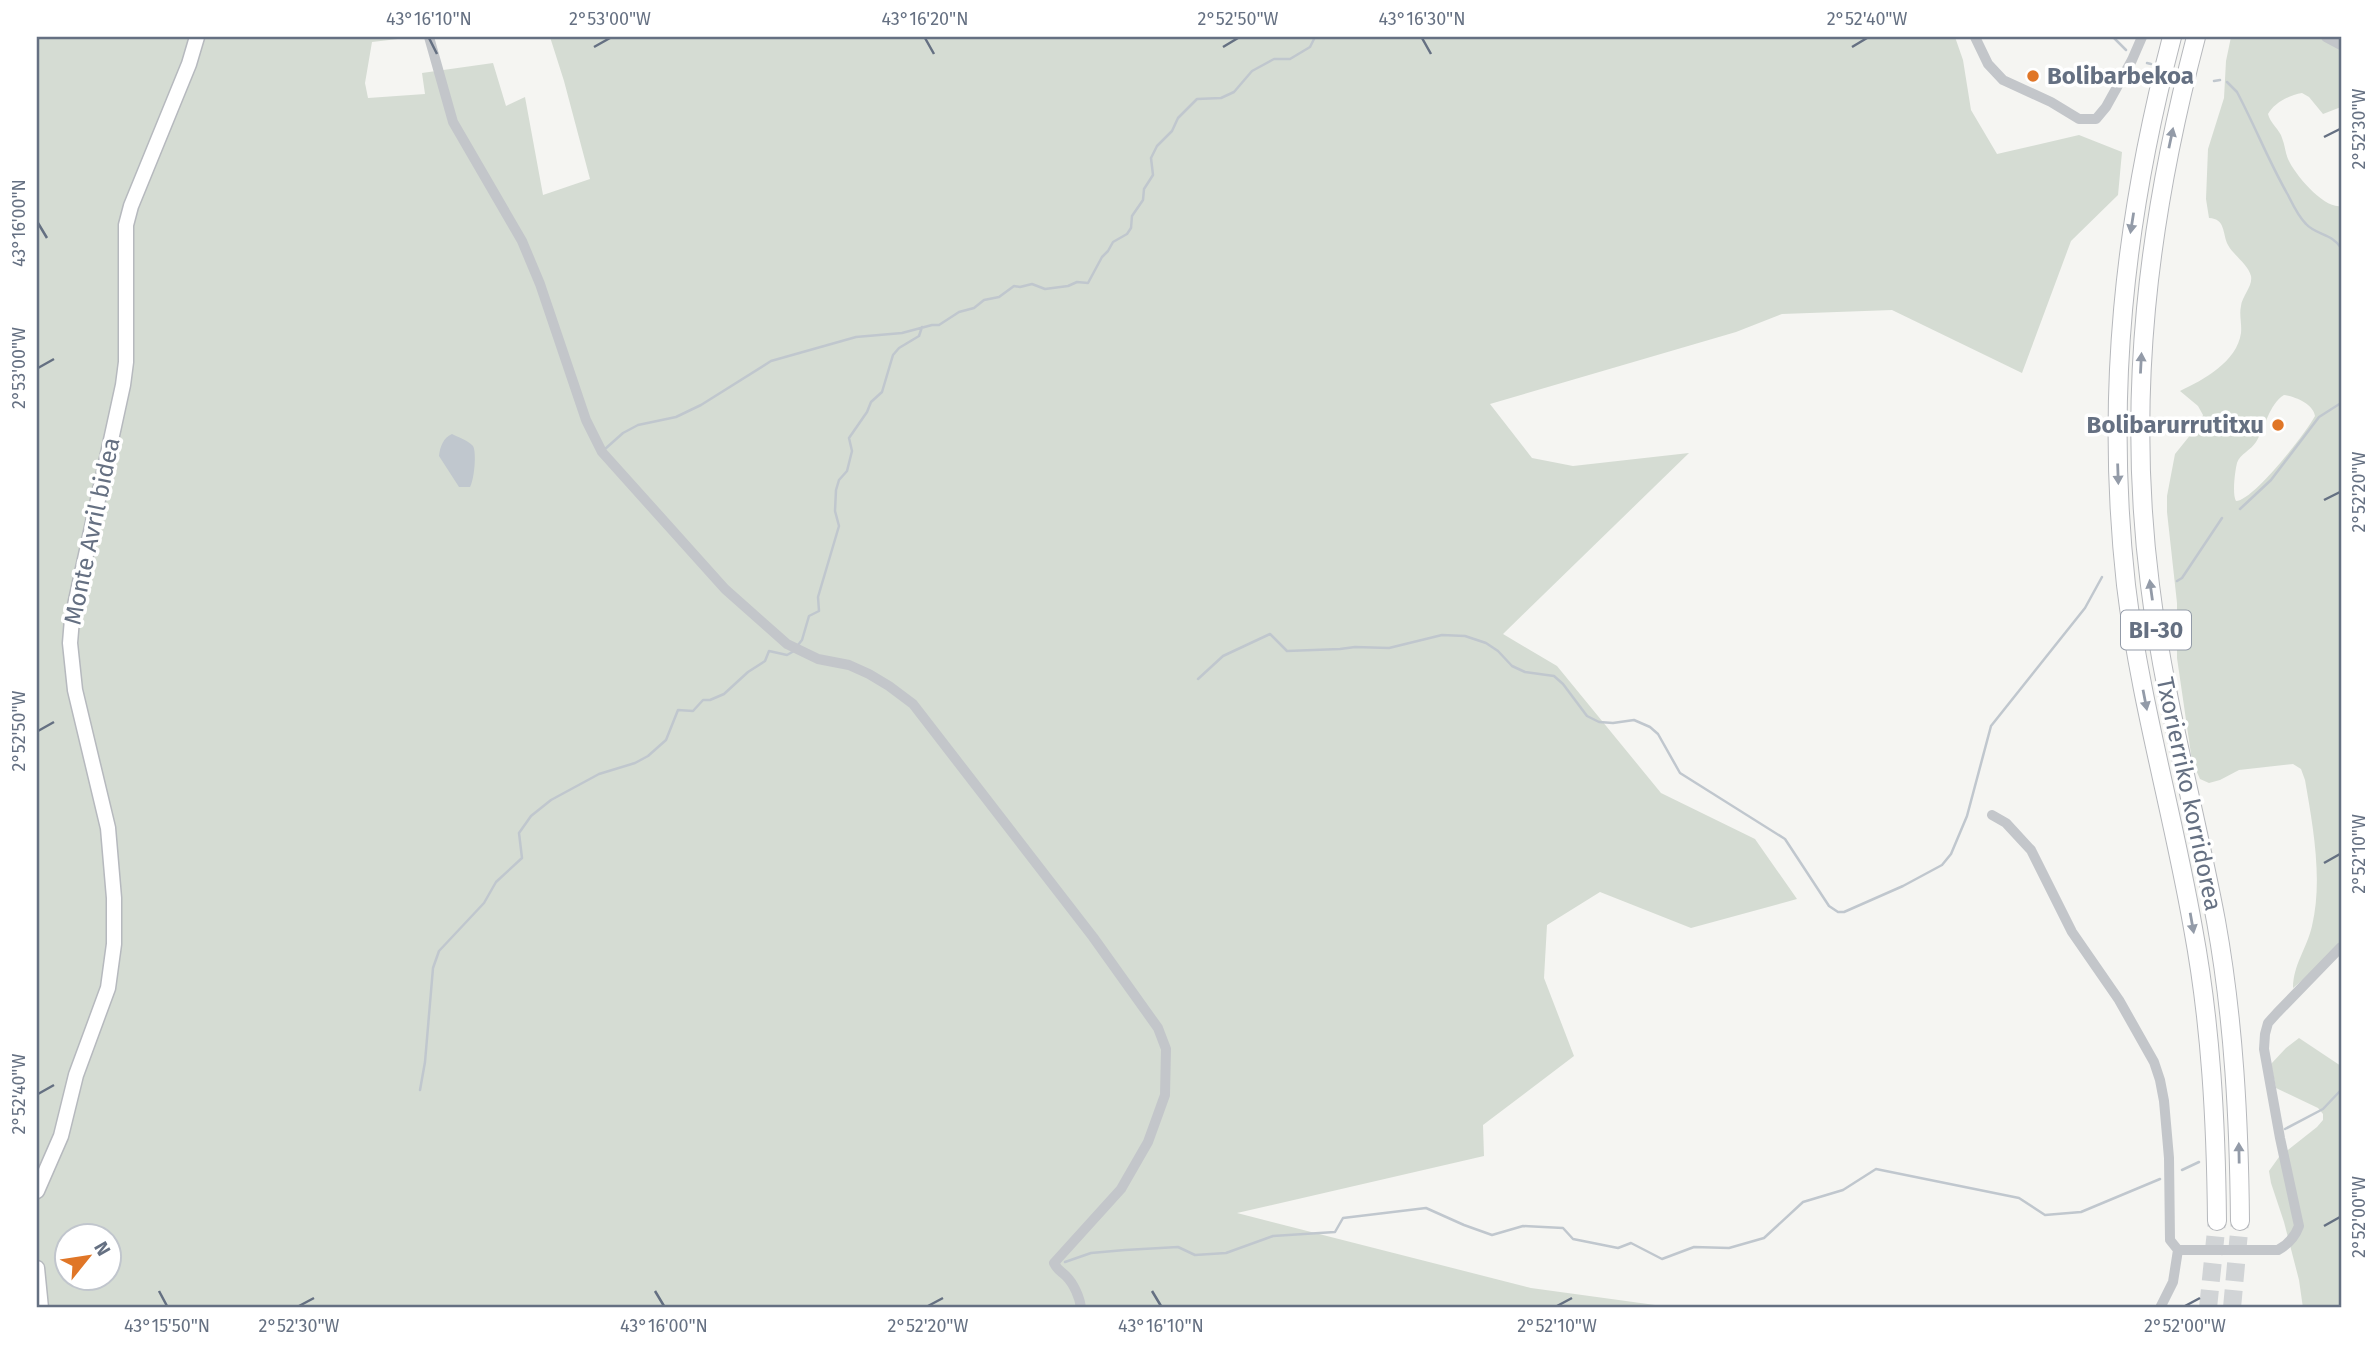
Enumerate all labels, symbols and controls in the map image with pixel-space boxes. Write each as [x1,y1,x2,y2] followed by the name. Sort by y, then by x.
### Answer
[386,8,472,30] text: 43°16'10"N
[569,8,651,30] text: 2°53'00"W
[882,8,968,30] text: 43°16'20"N
[1198,8,1279,30] text: 2°52'50"W
[1379,8,1465,30] text: 43°16'30"N
[1827,8,1908,30] text: 2°52'40"W
[2047,62,2194,90] place label: Bolibarbekoa
[2025,68,2041,84] marker: Bolibarbekoa
[2348,88,2370,169] text: 2°52'30"W
[2166,127,2177,149] one-way arrow
[8,179,30,267] text: 43°16'00"N
[2126,212,2137,234] one-way arrow
[8,327,30,409] text: 2°53'00"W
[2136,352,2147,374] one-way arrow
[2087,411,2264,439] place label: Bolibarurrutitxu
[2270,417,2286,433] marker: Bolibarurrutitxu
[58,435,126,627] street label: Monte Avril bidea
[2348,451,2370,532] text: 2°52'20"W
[2112,464,2123,486] one-way arrow
[2145,579,2156,601] one-way arrow
[2121,610,2191,650] road number: BI-30
[2151,675,2227,913] street label: Txorierriko korridorea
[2140,689,2151,711] one-way arrow
[8,690,30,771] text: 2°52'50"W
[2348,814,2370,894] text: 2°52'10"W
[2187,912,2198,934] one-way arrow
[8,1053,30,1134] text: 2°52'40"W
[2233,1142,2245,1164] one-way arrow
[2348,1176,2370,1258] text: 2°52'00"W
[52,1222,122,1292] north arrow
[89,1238,115,1260] text: N
[124,1315,210,1337] text: 43°15'50"N
[259,1315,340,1337] text: 2°52'30"W
[620,1315,708,1337] text: 43°16'00"N
[888,1315,969,1337] text: 2°52'20"W
[1118,1315,1204,1337] text: 43°16'10"N
[1517,1315,1597,1337] text: 2°52'10"W
[2144,1315,2226,1337] text: 2°52'00"W

